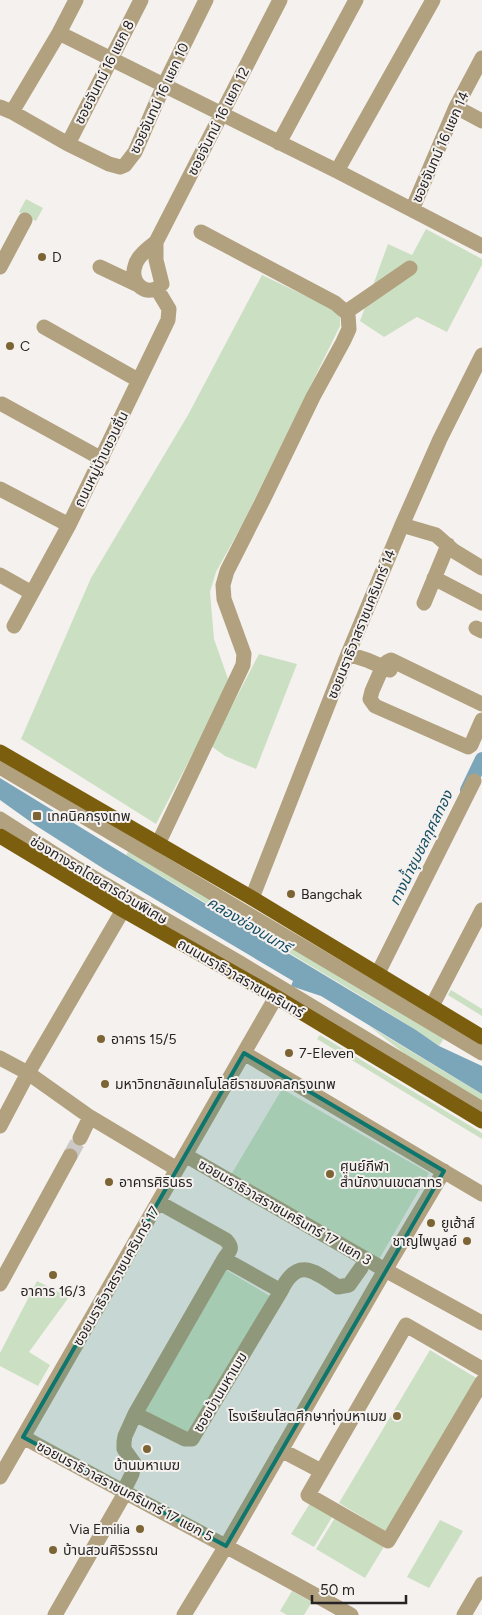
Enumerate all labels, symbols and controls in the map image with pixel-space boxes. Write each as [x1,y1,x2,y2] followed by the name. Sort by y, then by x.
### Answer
[71,17,138,127] street label: ซอยจันทน์ 16 แยก 8
[126,40,193,156] street label: ซอยจันทน์ 16 แยก 10
[184,64,253,178] street label: ซอยจันทน์ 16 แยก 12
[408,89,473,206] street label: ซอยจันทน์ 16 แยก 14
[52,249,62,266] place label: D
[36,251,48,263] marker: D
[20,338,30,355] place label: C
[4,340,16,352] marker: C
[69,408,132,510] street label: ถนนหมู่บ้านชวนชื่น
[324,547,399,701] street label: ซอยนราธิวาสราชนครินทร์ 14
[384,786,457,908] water label: ทางน้ำชุมชลกุศลทอง
[47,808,131,825] place label: เทคนิคกรุงเทพ
[31,810,43,822] marker: เทคนิคกรุงเทพ
[27,833,171,928] street label: ช่องทางรถโดยสารด่วนพิเศษ
[301,886,362,903] place label: Bangchak
[285,888,297,900] marker: Bangchak
[204,893,296,958] water label: คลองช่องนนทรี
[175,935,308,1022] street label: ถนนนราธิวาสราชนครินทร์
[111,1031,177,1048] place label: อาคาร 15/5
[95,1033,107,1045] marker: อาคาร 15/5
[299,1045,354,1062] place label: 7-Eleven
[283,1047,295,1059] marker: 7-Eleven
[115,1076,336,1093] place label: มหาวิทยาลัยเทคโนโลยีราชมงคลกรุงเทพ
[99,1078,111,1090] marker: มหาวิทยาลัยเทคโนโลยีราชมงคลกรุงเทพ
[195,1156,374,1269] street label: ซอยนราธิวาสราชนครินทร์ 17 แยก 3
[340,1158,442,1191] place label: ศูนย์กีฬา สำนักงานเขตสาทร
[324,1168,336,1180] marker: ศูนย์กีฬา สำนักงานเขตสาทร
[119,1174,193,1191] place label: อาคารศิรินธร
[103,1176,115,1188] marker: อาคารศิรินธร
[69,1203,164,1349] street label: ซอยนราธิวาสราชนครินทร์ 17
[441,1215,475,1232] place label: ยูเฮ้าส์
[425,1217,437,1229] marker: ยูเฮ้าส์
[392,1233,457,1250] place label: ชาญไพบูลย์
[461,1235,473,1247] marker: ชาญไพบูลย์
[47,1269,59,1281] marker: อาคาร 16/3
[20,1283,86,1300] place label: อาคาร 16/3
[190,1349,251,1435] street label: ซอยบ้านมหาเมฆ
[228,1408,387,1425] place label: โรงเรียนโสตศึกษาทุ่งมหาเมฆ
[391,1410,403,1422] marker: โรงเรียนโสตศึกษาทุ่งมหาเมฆ
[34,1438,216,1545] street label: ซอยนราธิวาสราชนครินทร์ 17 แยก 5
[141,1443,153,1455] marker: บ้านมหาเมฆ
[114,1457,180,1474] place label: บ้านมหาเมฆ
[70,1521,130,1538] place label: Via Emilia
[134,1523,146,1535] marker: Via Emilia
[63,1542,158,1559] place label: บ้านสวนศิริวรรณ
[47,1544,59,1556] marker: บ้านสวนศิริวรรณ
[312,1572,406,1604] scale bar
[320,1581,355,1599] text: 50 m

